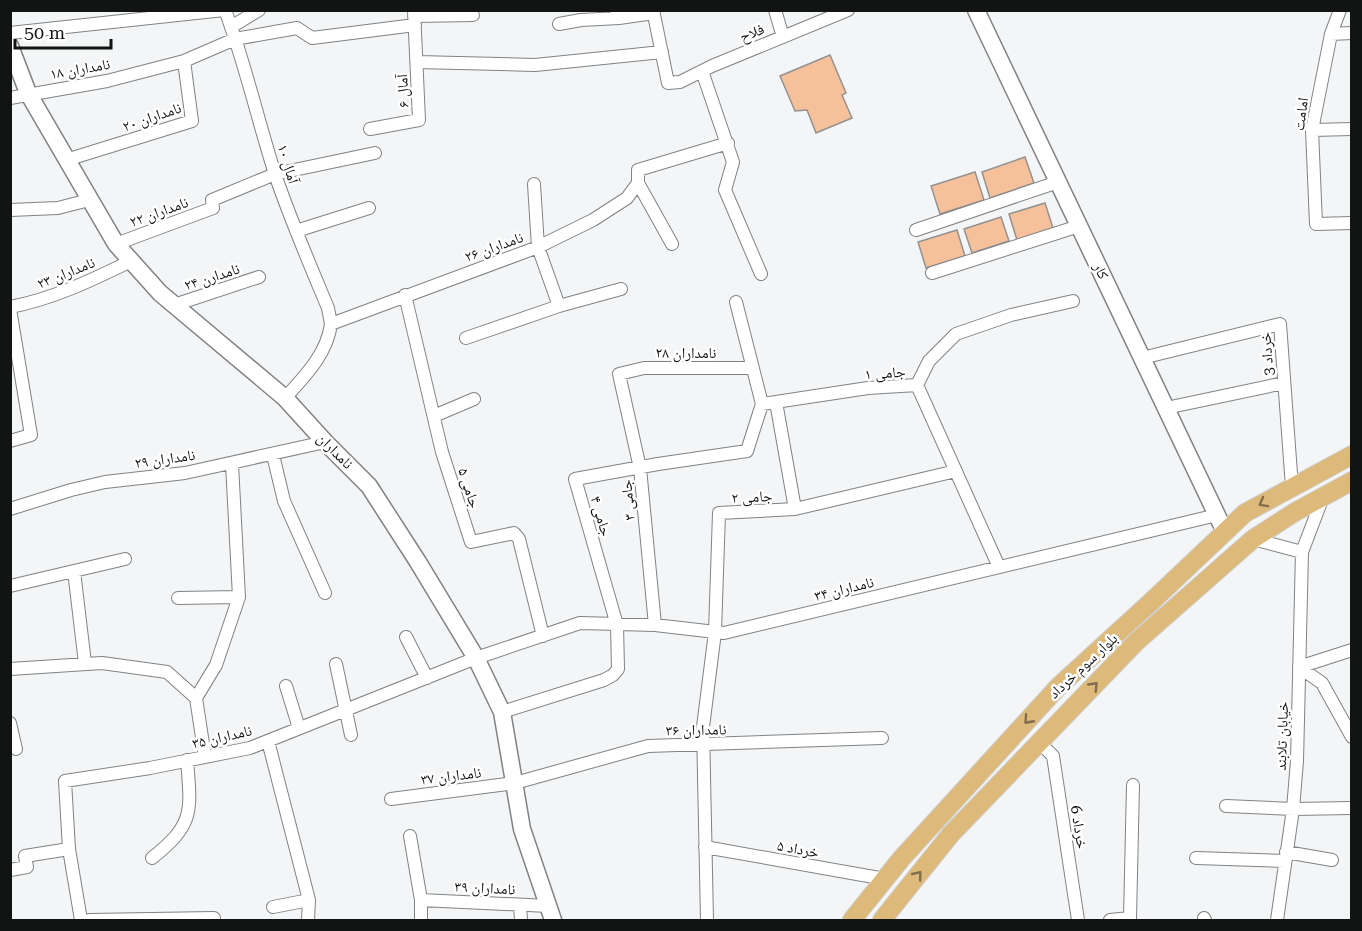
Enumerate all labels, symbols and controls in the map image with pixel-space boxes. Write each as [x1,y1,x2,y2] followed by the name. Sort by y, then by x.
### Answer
[15,12,111,50] scale bar
[737,20,767,47] street label: فلاح
[24,22,65,43] text: 50 m
[48,55,112,84] street label: نامداران ۱۸
[393,72,414,108] street label: آمال ۶
[1290,96,1312,132] street label: امامت
[120,99,184,136] street label: نامداران ۲۰
[273,142,303,187] street label: آمال ۱۰
[127,193,191,232] street label: نامداران ۲۲
[462,228,526,267] street label: نامداران ۲۶
[34,253,98,294] street label: نامداران ۲۳
[1089,259,1112,282] street label: کار
[182,260,242,295] street label: نامدارن ۲۴
[1256,331,1278,377] street label: خرداد 3
[656,344,716,363] street label: نامداران ۲۸
[864,363,907,384] street label: جامی ۱
[313,429,357,473] street label: نامداران
[134,446,197,473] street label: نامداران ۲۹
[453,466,484,511] street label: جامی ۵
[617,478,640,521] street label: جامی ۳
[731,487,773,508] street label: جامی ۲
[586,494,615,539] street label: جامی ۴
[1259,496,1270,507] one-way arrow
[812,573,876,606] street label: نامداران ۳۴
[1045,630,1122,703] street label: بلوار سوم خرداد
[1087,682,1098,692] one-way arrow
[1272,701,1293,771] street label: خیابان تلابند
[1024,713,1035,724] one-way arrow
[665,720,727,741] street label: نامداران ۳۶
[190,721,254,754] street label: نامداران ۳۵
[420,763,482,790] street label: نامداران ۳۷
[1067,804,1091,850] street label: خرداد 6
[776,836,821,862] street label: خرداد ۵
[911,871,922,882] one-way arrow
[454,877,516,900] street label: نامداران ۳۹

